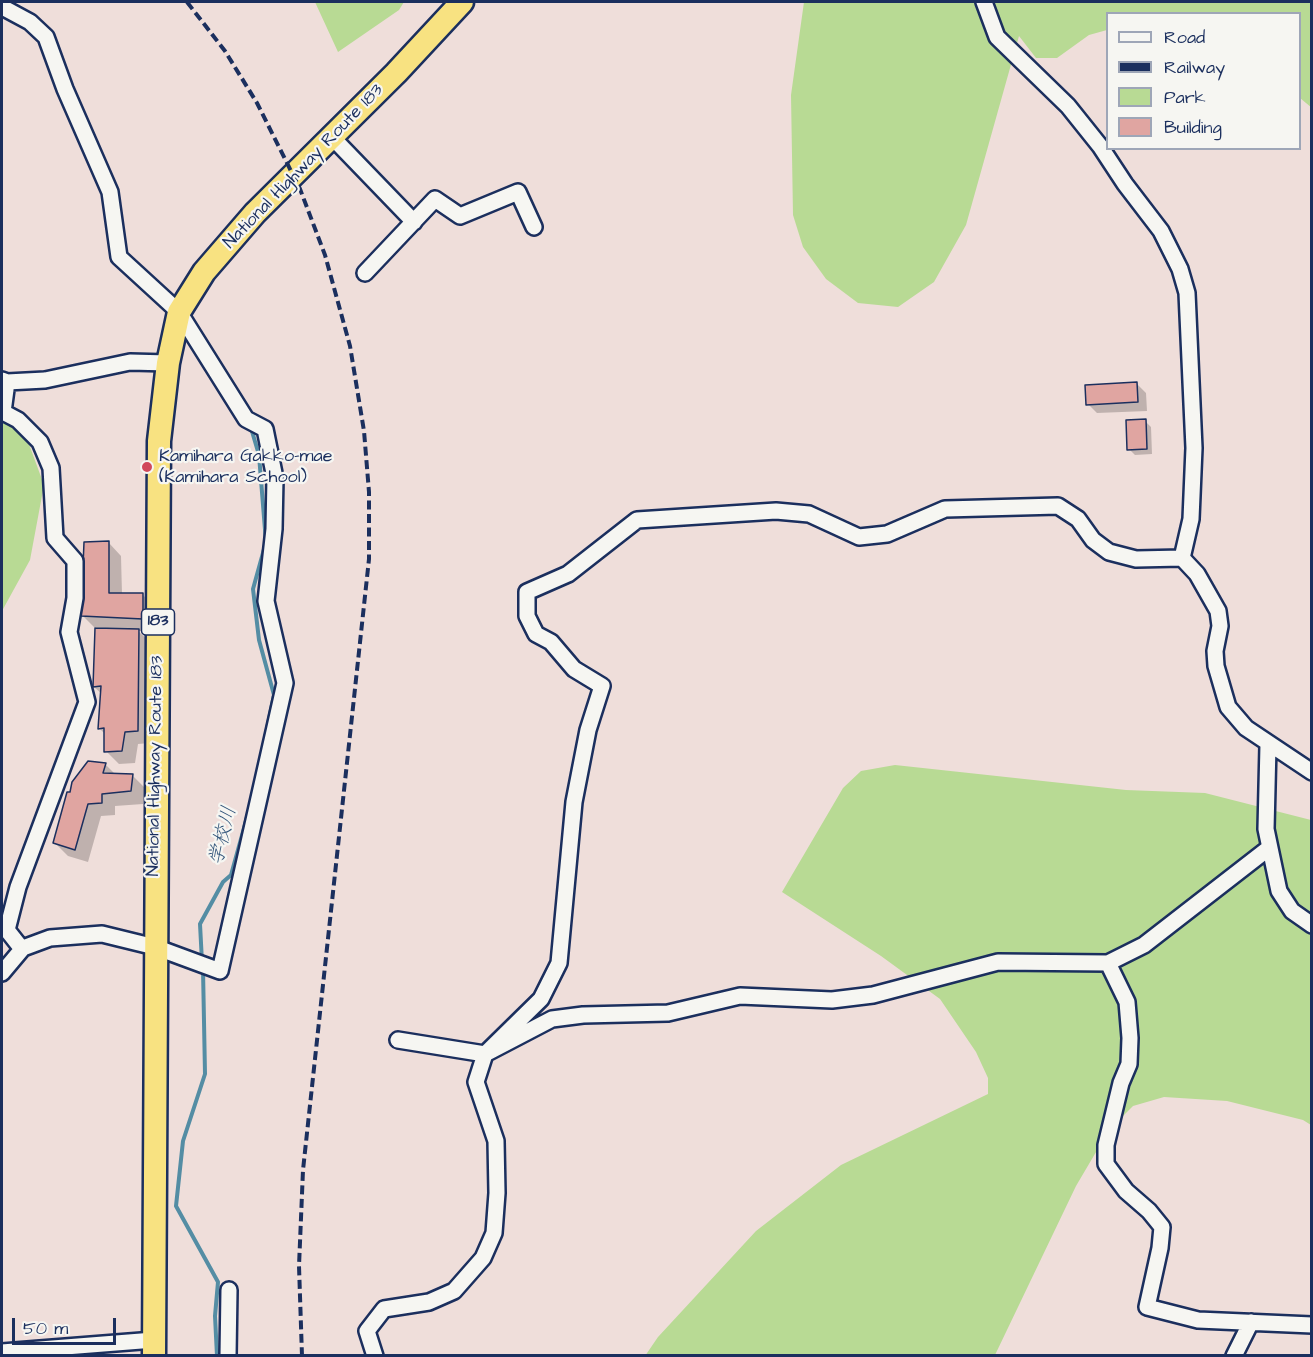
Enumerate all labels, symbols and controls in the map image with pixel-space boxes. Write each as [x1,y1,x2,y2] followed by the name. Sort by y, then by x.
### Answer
[1106,12,1301,150] legend
[1164,25,1205,50] text: Road
[1164,55,1225,80] text: Railway
[220,80,388,254] street label: National Highway Route 183
[1164,85,1206,110] text: Park
[1164,115,1222,140] text: Building
[159,446,333,488] place label: Kamihara Gakko-mae (Kamihara School)
[140,460,154,474] marker: Kamihara Gakko-mae (Kamihara School)
[142,609,174,635] road number: 183
[143,655,169,877] street label: National Highway Route 183
[205,804,243,868] water label: 学校川
[15,1306,118,1344] scale bar
[23,1316,68,1341] text: 50 m

